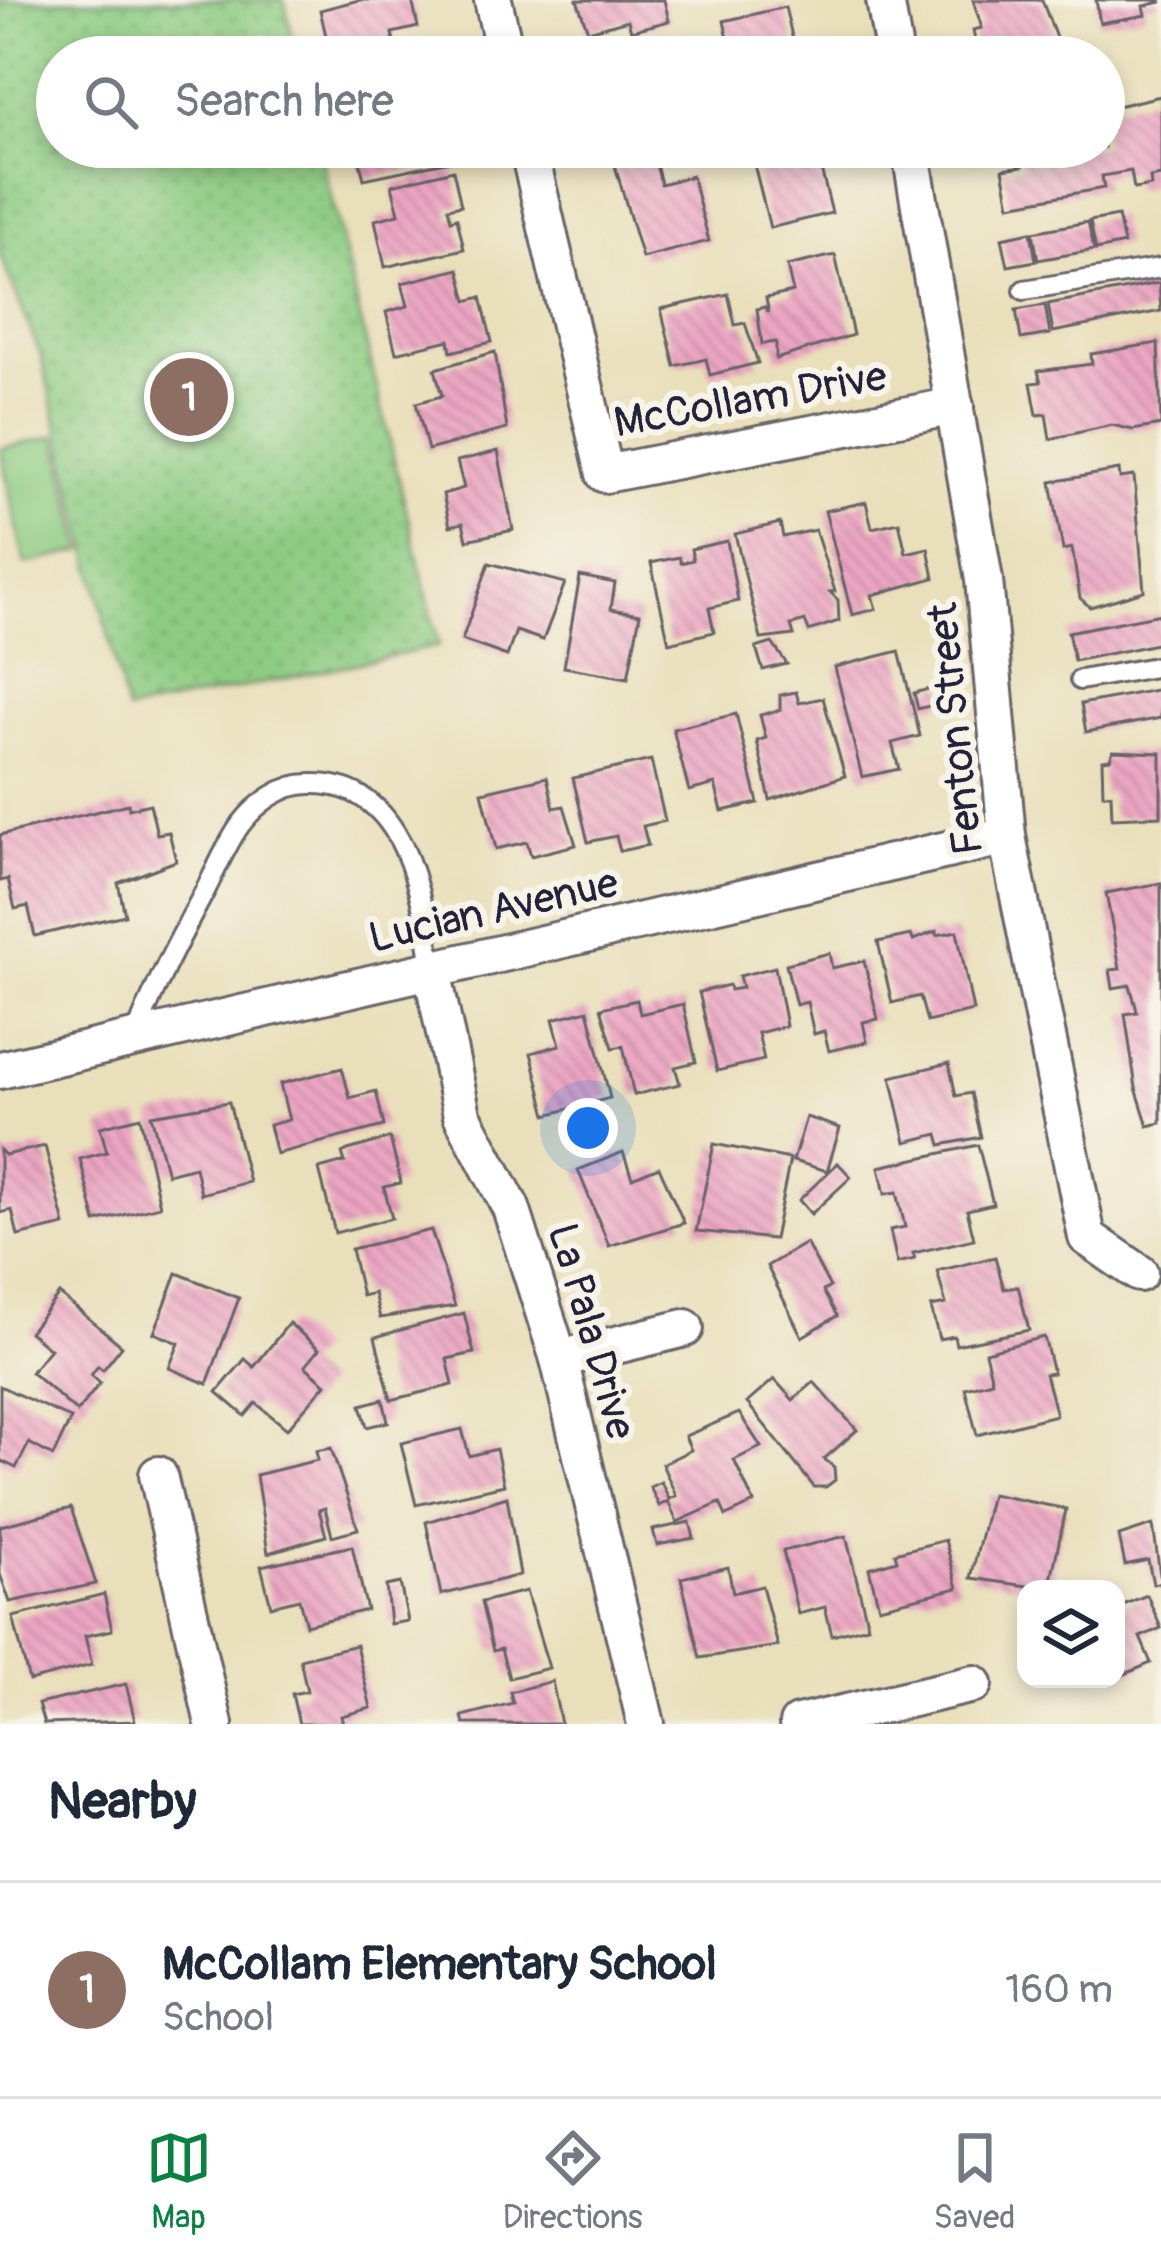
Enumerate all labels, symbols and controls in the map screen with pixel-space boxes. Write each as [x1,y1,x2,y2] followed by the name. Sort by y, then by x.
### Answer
[36,36,1125,168] search box
[78,69,144,135] icon: search
[174,74,394,130] text: Search here
[610,350,891,450] street label: McCollam Drive
[150,352,228,442] pin: 1
[917,600,995,857] street label: Fenton Street
[364,857,623,965] street label: Lucian Avenue
[558,1098,618,1158] your location
[536,1218,647,1446] street label: La Pala Drive
[1017,1580,1125,1688] map controls
[1017,1580,1125,1688] button: layers
[48,1770,196,1834] text: Nearby
[162,1937,717,1993] text: McCollam Elementary School
[79,1965,95,2014] text: 1
[1005,1965,1113,2014] text: 160 m
[162,1993,274,2042] text: School
[146,2125,212,2238] tab: Map
[503,2125,643,2238] tab: Directions
[934,2125,1015,2238] tab: Saved

